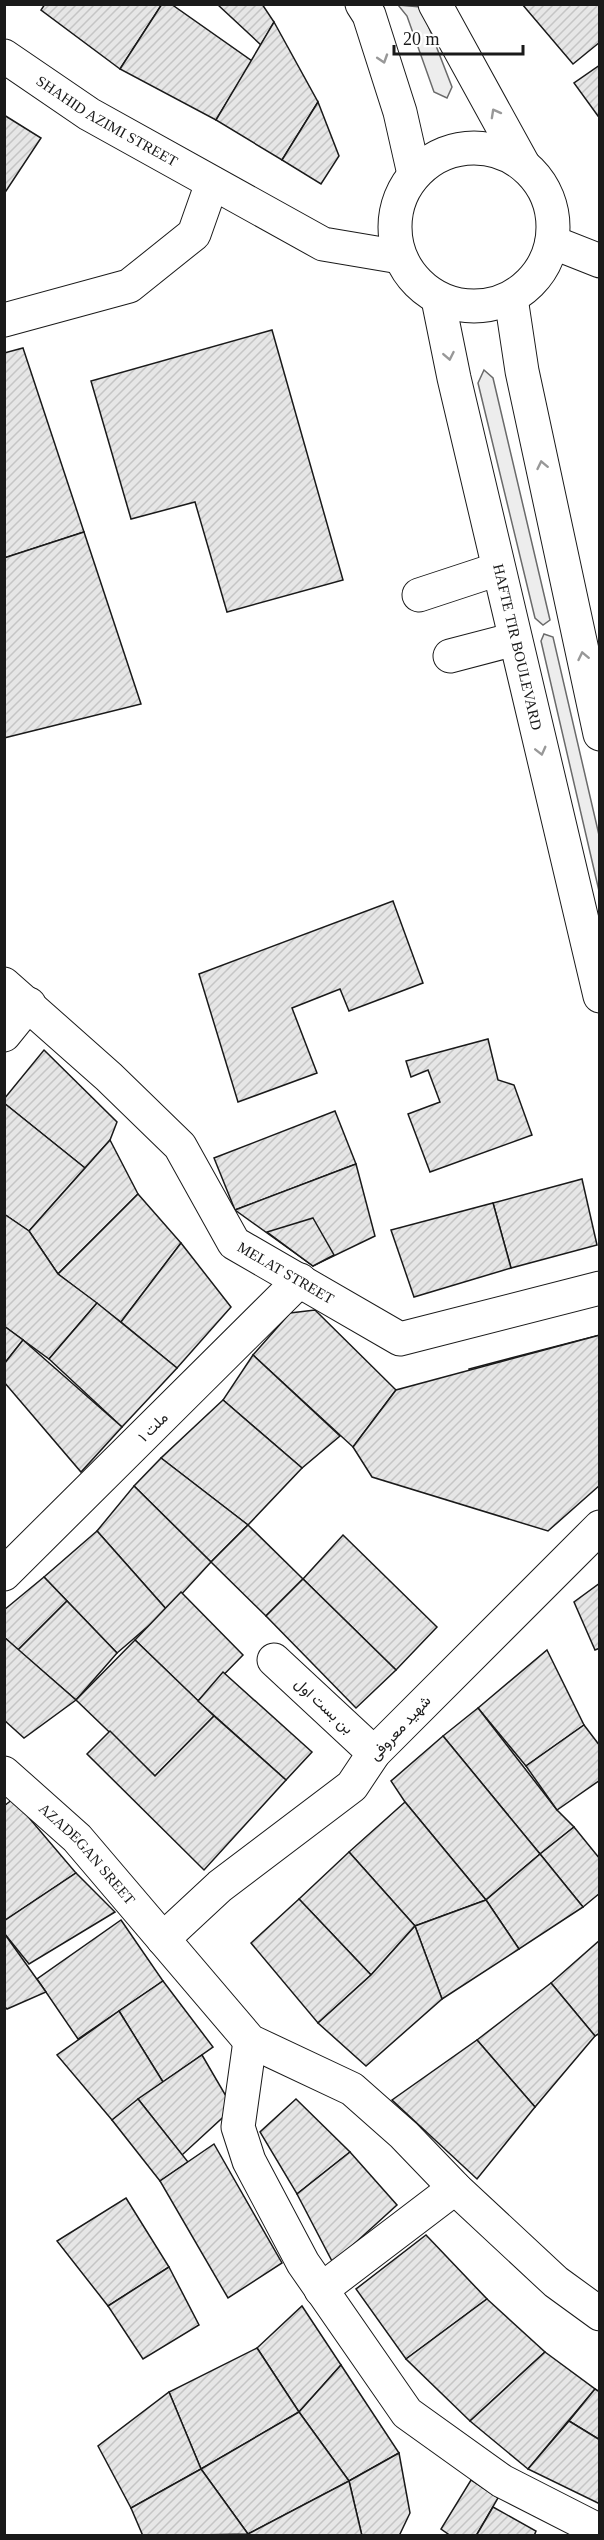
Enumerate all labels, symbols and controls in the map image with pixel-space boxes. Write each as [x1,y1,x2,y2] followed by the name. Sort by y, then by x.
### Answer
[394,18,523,56] scale bar
[403,29,440,49] text: 20 m
[376,53,388,64] one-way arrow
[33,73,180,170] street label: SHAHID AZIMI STREET
[491,109,502,119] one-way arrow
[442,351,455,361] one-way arrow
[536,461,549,471] one-way arrow
[490,562,545,732] street label: HAFTE TIR BOULEVARD
[577,651,590,661] one-way arrow
[534,745,547,755] one-way arrow
[235,1239,337,1307] street label: MELAT STREET
[135,1409,171,1445] street label: ملت ۱
[290,1675,356,1738] street label: بن بست اول
[366,1692,435,1765] street label: شهید معروفی
[36,1800,138,1908] street label: AZADEGAN SREET

